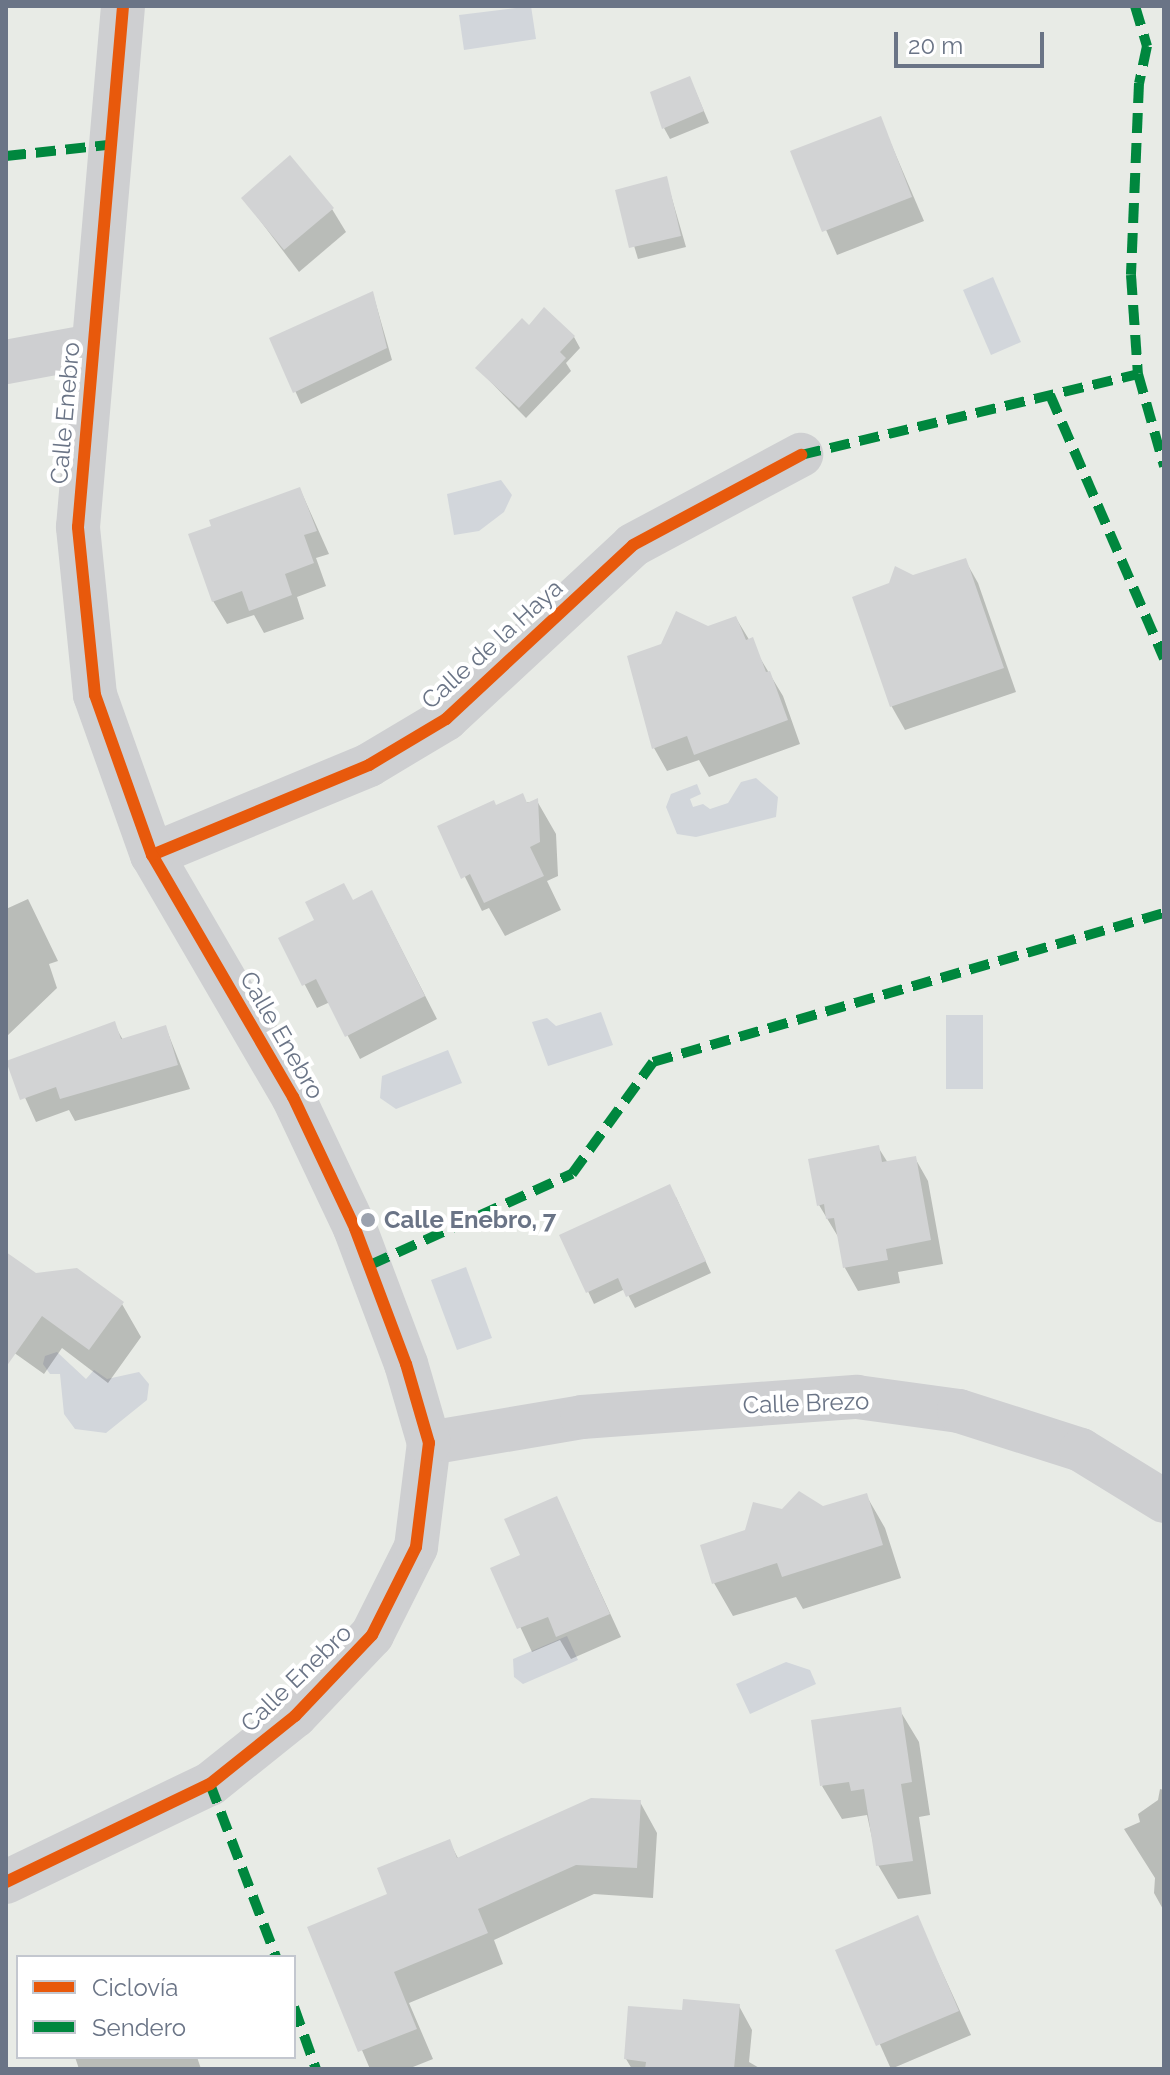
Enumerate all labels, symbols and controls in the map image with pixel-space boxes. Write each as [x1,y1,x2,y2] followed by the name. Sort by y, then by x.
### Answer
[898,16,1048,66] scale bar
[908,31,963,60] text: 20 m
[44,341,86,485] street label: Calle Enebro
[416,573,568,715] street label: Calle de la Haya
[234,966,330,1104] street label: Calle Enebro
[384,1206,556,1234] place label: Calle Enebro, 7
[359,1211,377,1229] marker: Calle Enebro, 7
[742,1386,870,1420] street label: Calle Brezo
[235,1618,357,1738] street label: Calle Enebro
[16,1955,296,2059] legend
[92,1973,178,2002] text: Ciclovía
[92,2013,186,2042] text: Sendero

